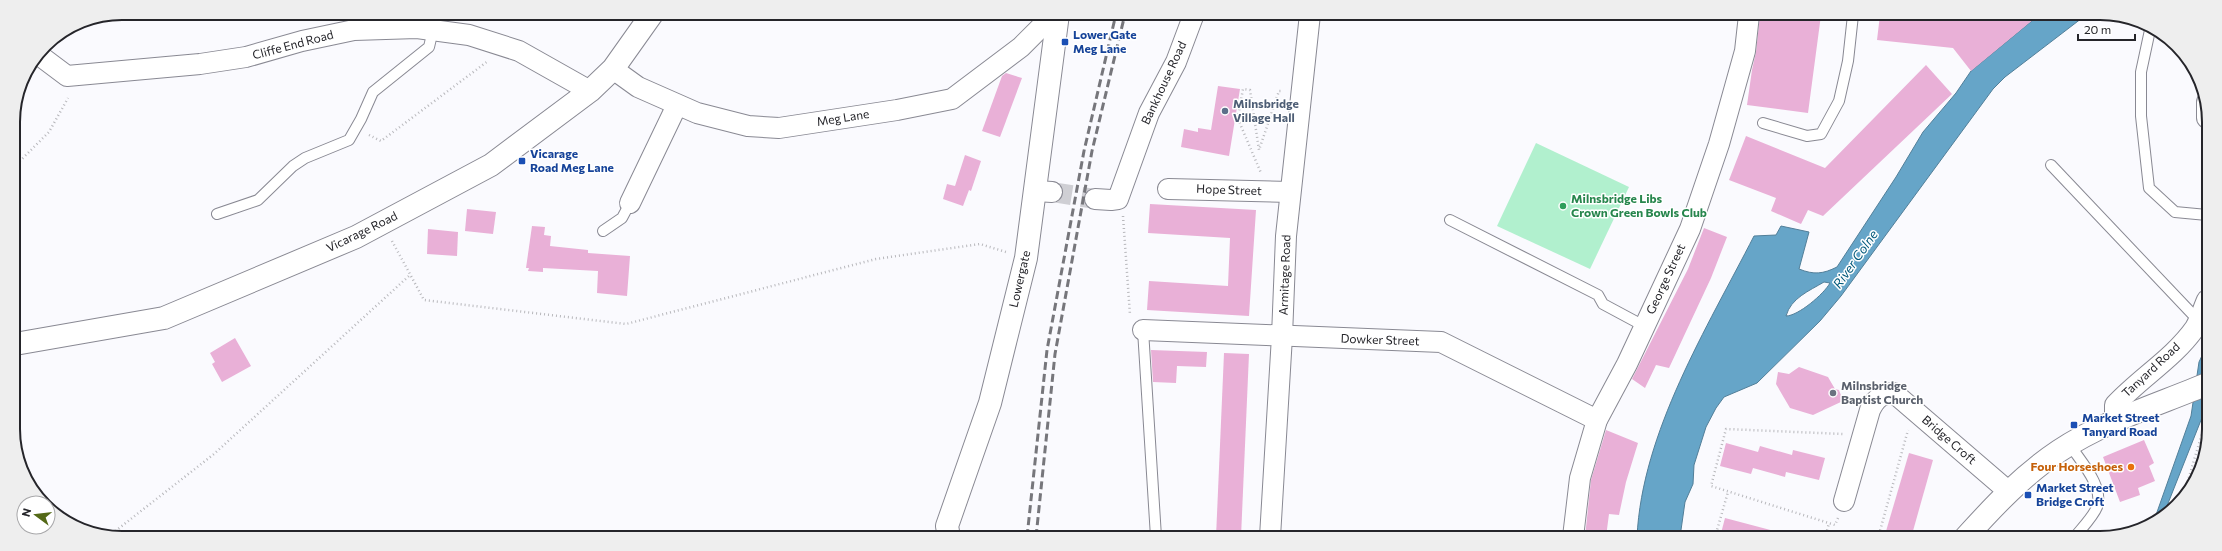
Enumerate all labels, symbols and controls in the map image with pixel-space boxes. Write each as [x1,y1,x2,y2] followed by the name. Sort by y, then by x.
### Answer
[2078,16,2135,42] scale bar
[2084,22,2111,36] text: 20 m
[251,26,335,62] street label: Cliffe End Road
[1073,27,1137,55] place label: Lower Gate Meg Lane
[1060,37,1070,47] marker: Lower Gate Meg Lane
[1138,39,1189,126] street label: Bankhouse Road
[1233,96,1299,124] place label: Milnsbridge Village Hall
[816,106,870,128] street label: Meg Lane
[1220,106,1230,116] marker: Milnsbridge Village Hall
[530,146,614,174] place label: Vicarage Road Meg Lane
[517,156,527,166] marker: Vicarage Road Meg Lane
[1196,181,1262,197] street label: Hope Street
[1571,191,1707,219] place label: Milnsbridge Libs Crown Green Bowls Club
[1558,201,1568,211] marker: Milnsbridge Libs Crown Green Bowls Club
[324,208,400,254] street label: Vicarage Road
[1829,227,1881,291] water label: River Colne
[1276,234,1292,316] street label: Armitage Road
[1643,241,1688,316] street label: George Street
[1006,249,1032,309] street label: Lowergate
[1340,331,1420,347] street label: Dowker Street
[2119,339,2182,400] street label: Tanyard Road
[1841,378,1923,406] place label: Milnsbridge Baptist Church
[1828,388,1838,398] marker: Milnsbridge Baptist Church
[2082,410,2160,438] place label: Market Street Tanyard Road
[1920,412,1980,467] street label: Bridge Croft
[2069,420,2079,430] marker: Market Street Tanyard Road
[2030,459,2123,473] place label: Four Horseshoes
[2126,462,2136,472] marker: Four Horseshoes
[2036,480,2114,508] place label: Market Street Bridge Croft
[2023,490,2033,500] marker: Market Street Bridge Croft
[16,495,56,535] north arrow
[19,507,33,518] text: N

